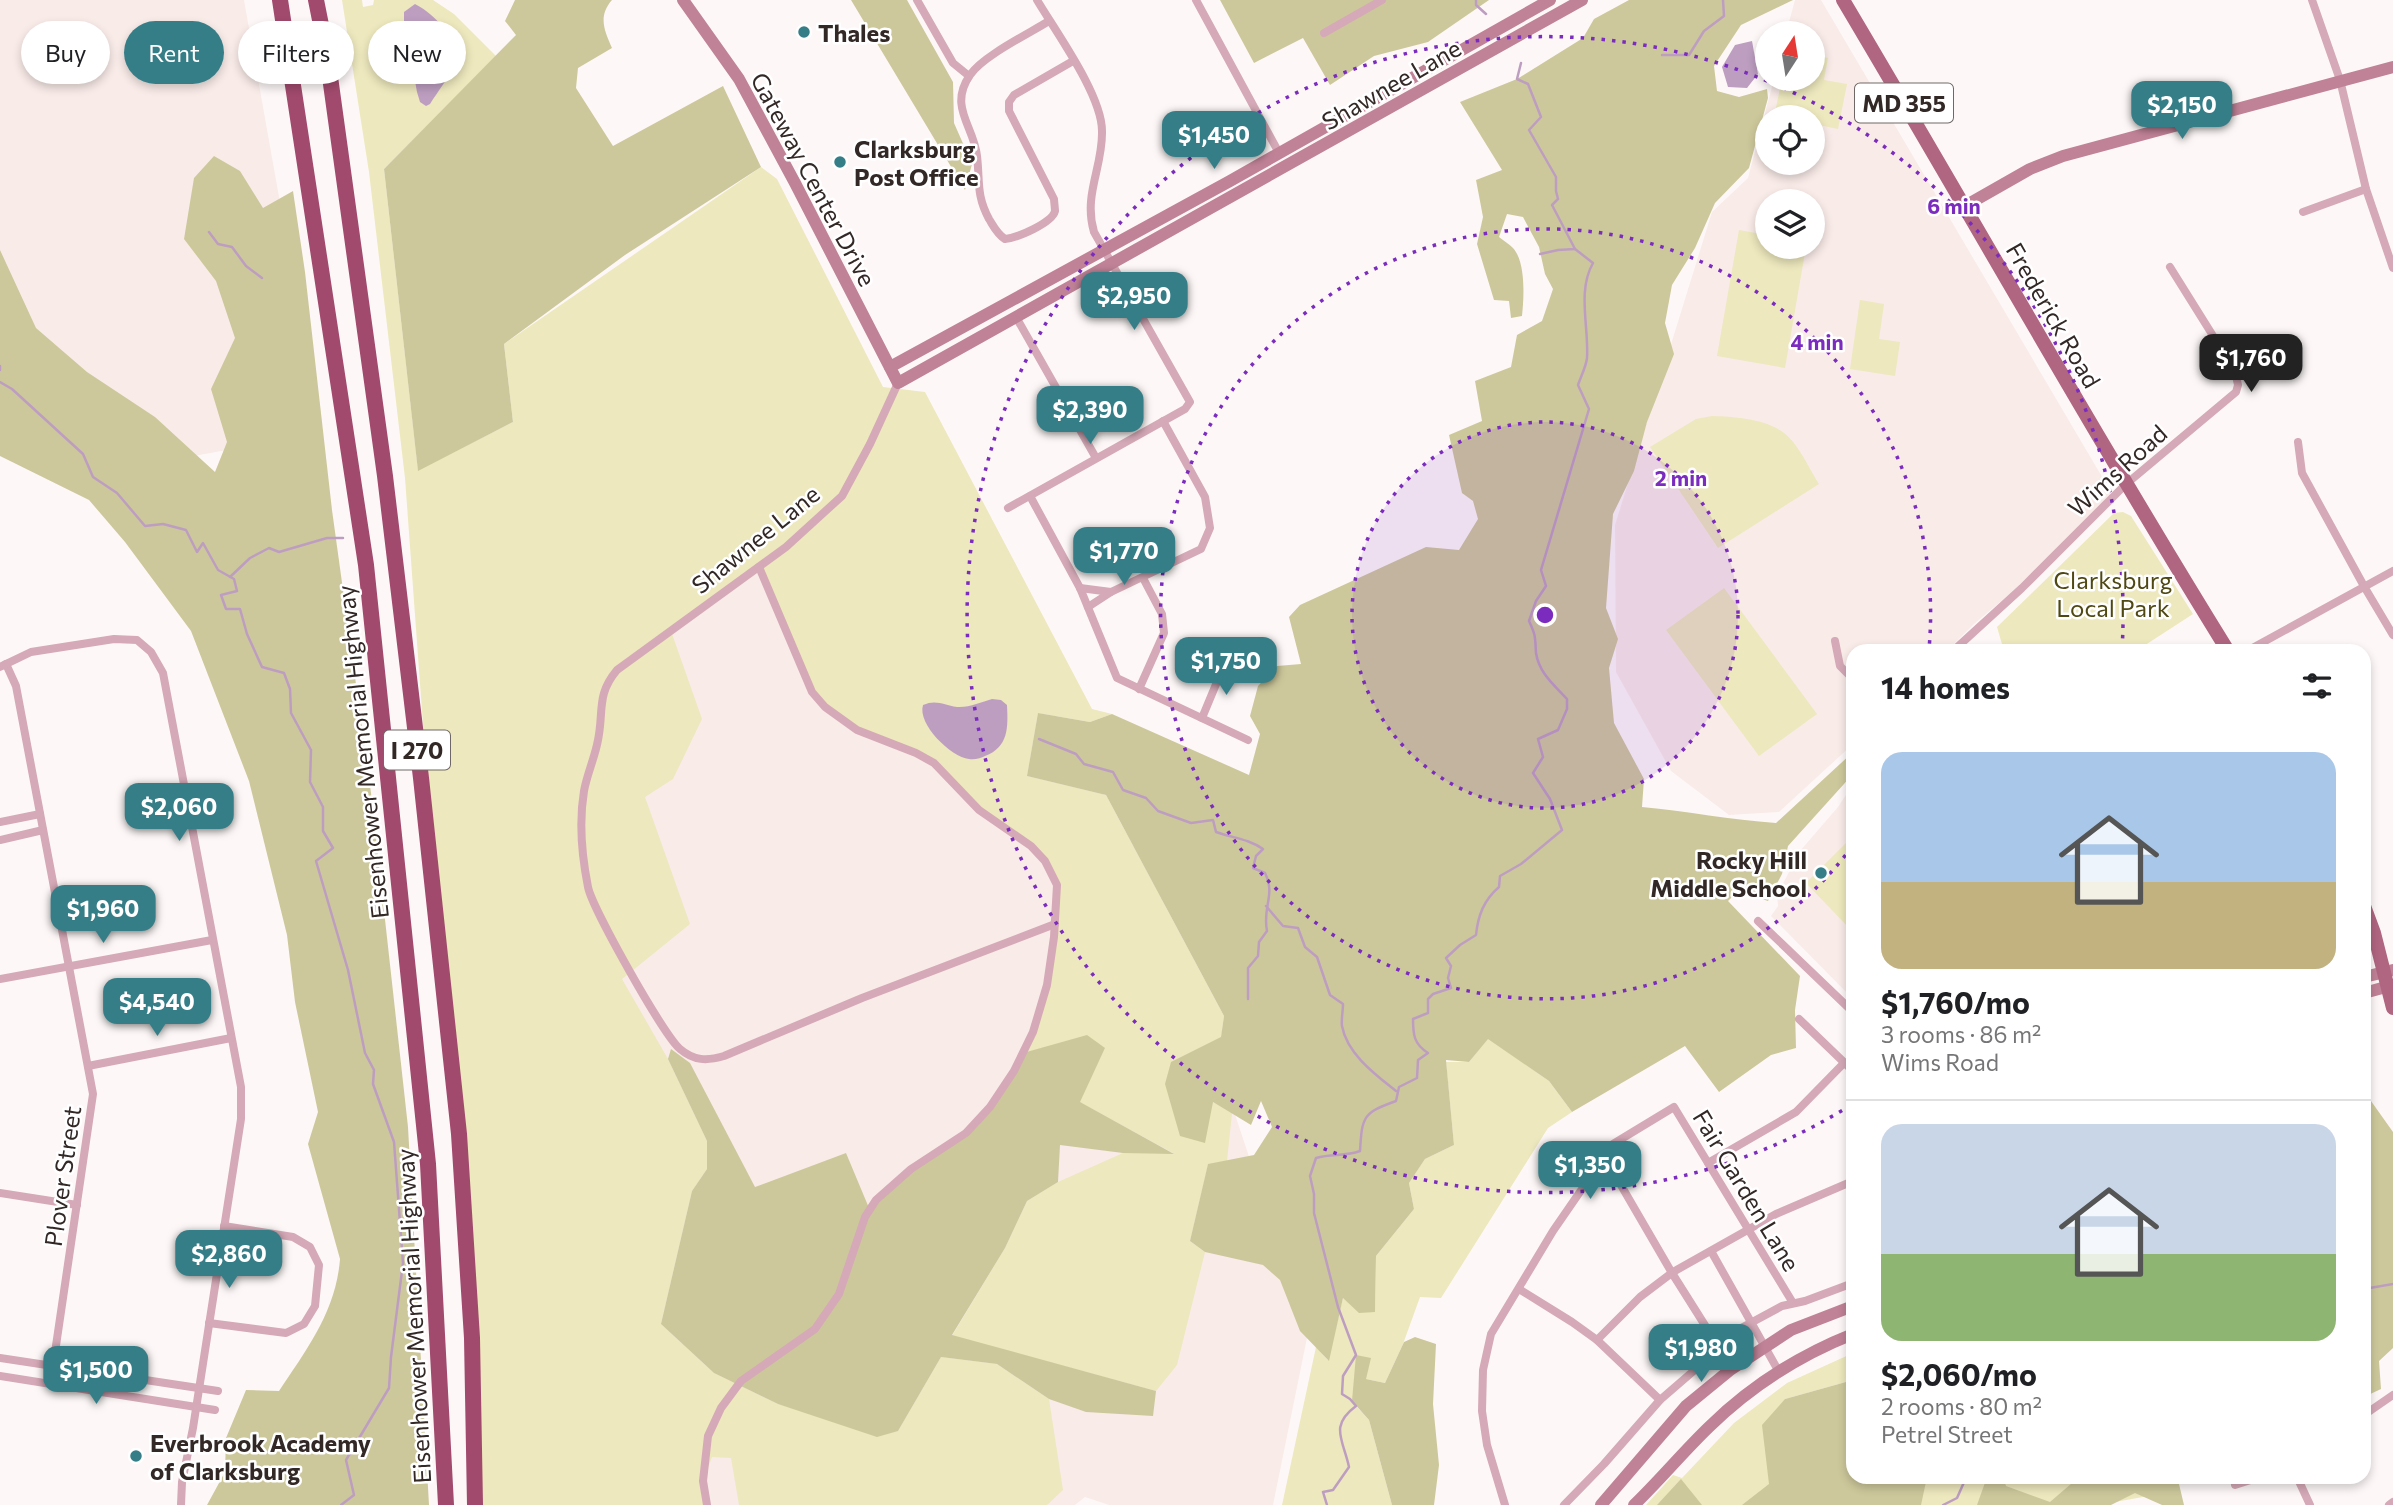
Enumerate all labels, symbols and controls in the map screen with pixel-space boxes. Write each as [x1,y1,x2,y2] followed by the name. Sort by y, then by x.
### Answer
[818,18,890,47] place label: Thales
[21,21,110,84] chip: Buy
[124,21,224,84] chip: Rent
[238,21,354,84] chip: Filters
[368,21,466,84] chip: New
[1755,21,1825,91] north arrow
[1755,21,1825,259] map controls
[796,24,812,40] marker: Thales
[1316,33,1466,135] street label: Shawnee Lane
[745,67,883,291] street label: Gateway Center Drive
[2125,82,2239,141] pin: $2,150
[1855,83,1953,122] road number: MD 355
[2147,90,2217,118] text: $2,150
[1755,105,1825,175] button: locate
[1157,111,1271,171] pin: $1,450
[1178,120,1250,148] text: $1,450
[854,134,979,191] place label: Clarksburg Post Office
[832,154,848,170] marker: Clarksburg Post Office
[1755,189,1825,259] button: layers
[1927,193,1981,218] text: 6 min
[2001,237,2107,393] street label: Frederick Road
[1077,272,1191,332] pin: $2,950
[1097,281,1171,309] text: $2,950
[1790,329,1844,354] text: 4 min
[2194,334,2308,394] pin: $1,760
[2215,343,2287,371] text: $1,760
[1033,386,1147,446] pin: $2,390
[1053,395,1127,423] text: $2,390
[2062,418,2172,522] street label: Wims Road
[1655,465,1707,490] text: 2 min
[685,479,825,599] street label: Shawnee Lane
[1067,528,1181,587] pin: $1,770
[1089,536,1159,564] text: $1,770
[2054,565,2172,622] park label: Clarksburg Local Park
[330,584,394,920] street label: Eisenhower Memorial Highway
[1533,603,1557,627] centre of rings
[1169,638,1283,697] pin: $1,750
[1191,646,1261,674] text: $1,750
[2298,667,2336,705] icon: filters
[1881,668,2010,705] text: 14 homes
[384,730,450,770] road number: I 270
[122,784,236,843] pin: $2,060
[141,792,217,820] text: $2,060
[2046,797,2172,923] icon: home
[1650,845,1807,902] place label: Rocky Hill Middle School
[1813,865,1829,881] marker: Rocky Hill Middle School
[46,886,160,945] pin: $1,960
[67,894,139,922] text: $1,960
[100,978,214,1038] pin: $4,540
[1881,983,2030,1020] text: $1,760/mo
[119,987,195,1015] text: $4,540
[1881,1020,2041,1048] text: 3 rooms · 86 m²
[1881,1048,1999,1076] text: Wims Road
[38,1104,86,1248] street label: Plover Street
[1687,1104,1807,1276] street label: Fair Garden Lane
[1533,1142,1647,1201] pin: $1,350
[390,1148,436,1484] street label: Eisenhower Memorial Highway
[1554,1150,1626,1178] text: $1,350
[2046,1169,2172,1295] icon: home
[172,1230,286,1290] pin: $2,860
[191,1239,267,1267] text: $2,860
[1644,1324,1758,1384] pin: $1,980
[1665,1333,1737,1361] text: $1,980
[39,1346,153,1406] pin: $1,500
[59,1355,133,1383] text: $1,500
[1881,1355,2037,1392] text: $2,060/mo
[1881,1392,2042,1420] text: 2 rooms · 80 m²
[1881,1420,2013,1448] text: Petrel Street
[150,1428,371,1485] place label: Everbrook Academy of Clarksburg
[128,1448,144,1464] marker: Everbrook Academy of Clarksburg

